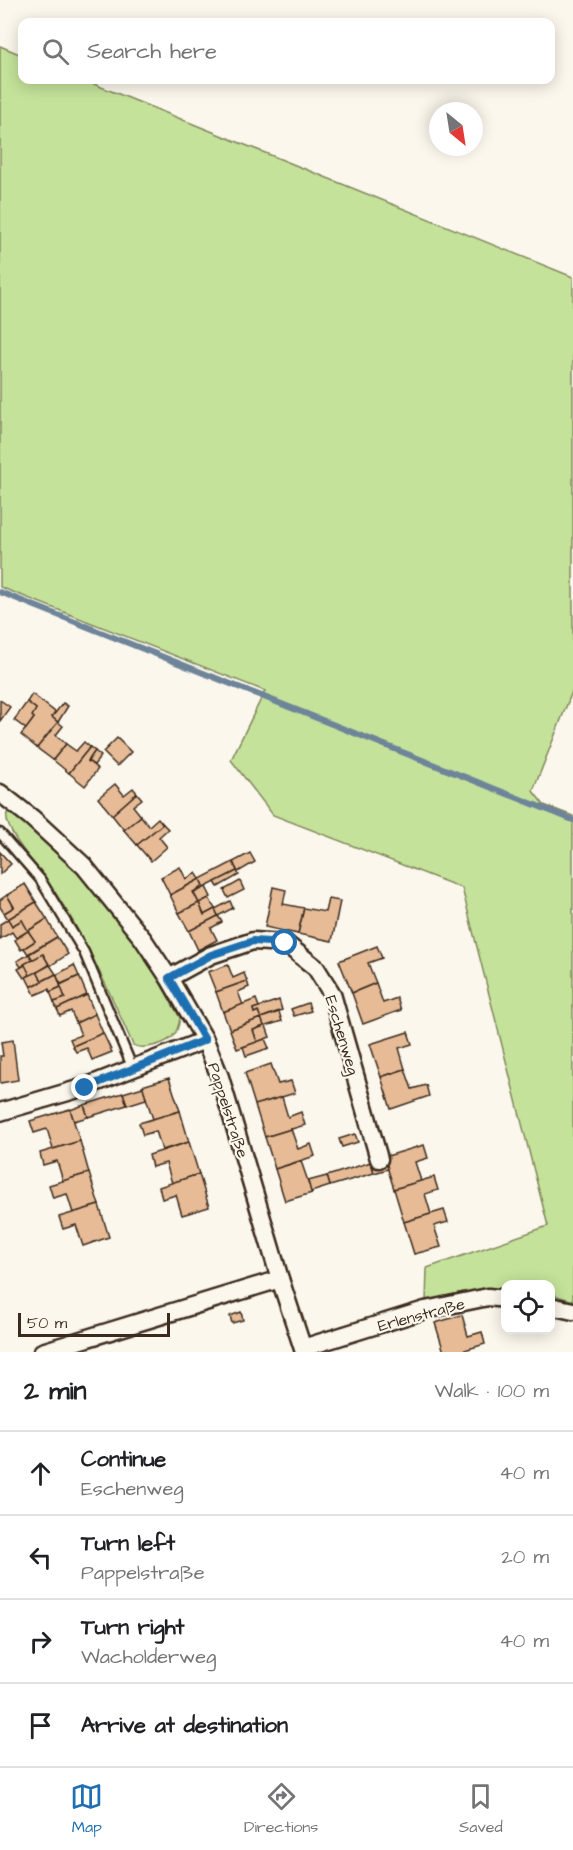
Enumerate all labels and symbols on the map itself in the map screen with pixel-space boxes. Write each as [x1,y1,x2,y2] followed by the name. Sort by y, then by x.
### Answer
[429,102,483,156] north arrow
[271,929,297,955] route start
[319,993,365,1078] street label: Eschenweg
[202,1060,254,1161] street label: Pappelstraße
[71,1074,97,1100] route end
[375,1293,467,1337] street label: Erlenstraße
[18,1310,170,1338] scale bar

